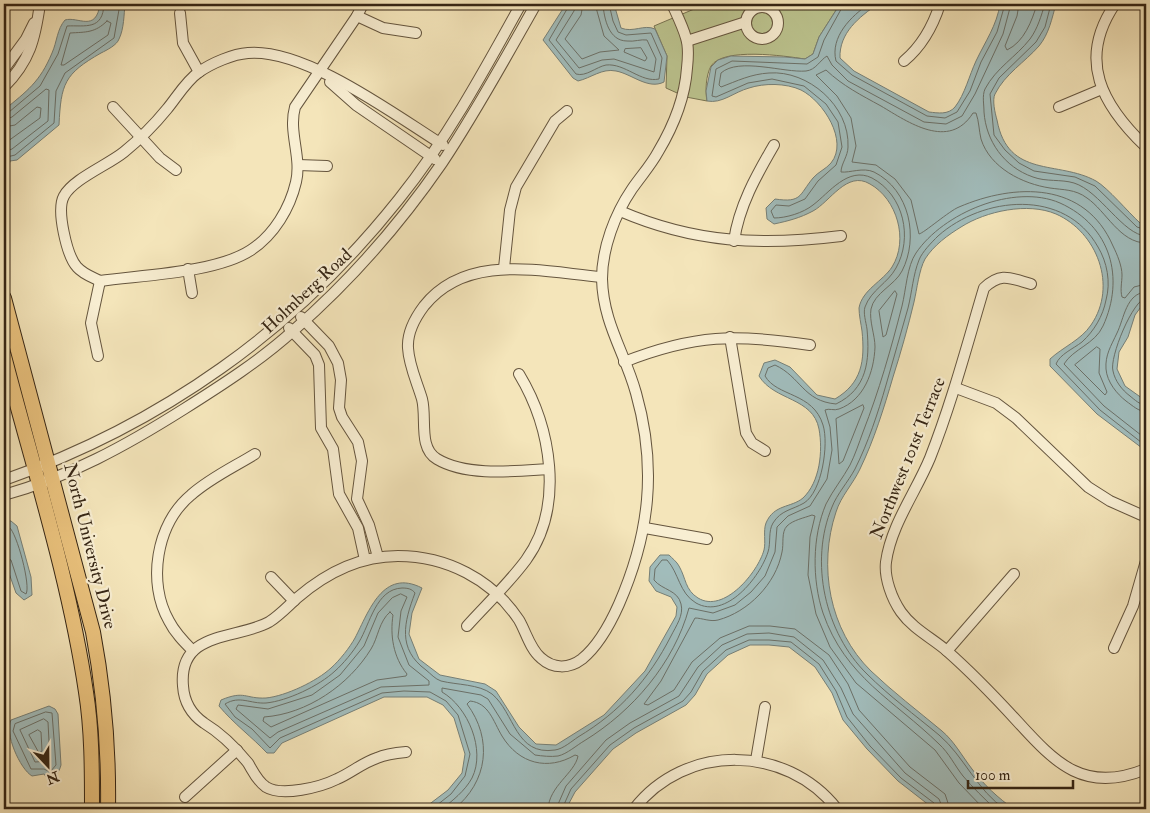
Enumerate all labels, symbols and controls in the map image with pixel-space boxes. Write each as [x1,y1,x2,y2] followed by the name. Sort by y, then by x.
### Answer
[257,243,357,339] street label: Holmberg Road
[865,373,951,542] street label: Northwest 101st Terrace
[58,461,122,632] street label: North University Drive
[22,740,72,790] north arrow
[968,758,1072,790] scale bar
[975,766,1011,785] text: 100 m
[43,767,63,788] text: N

